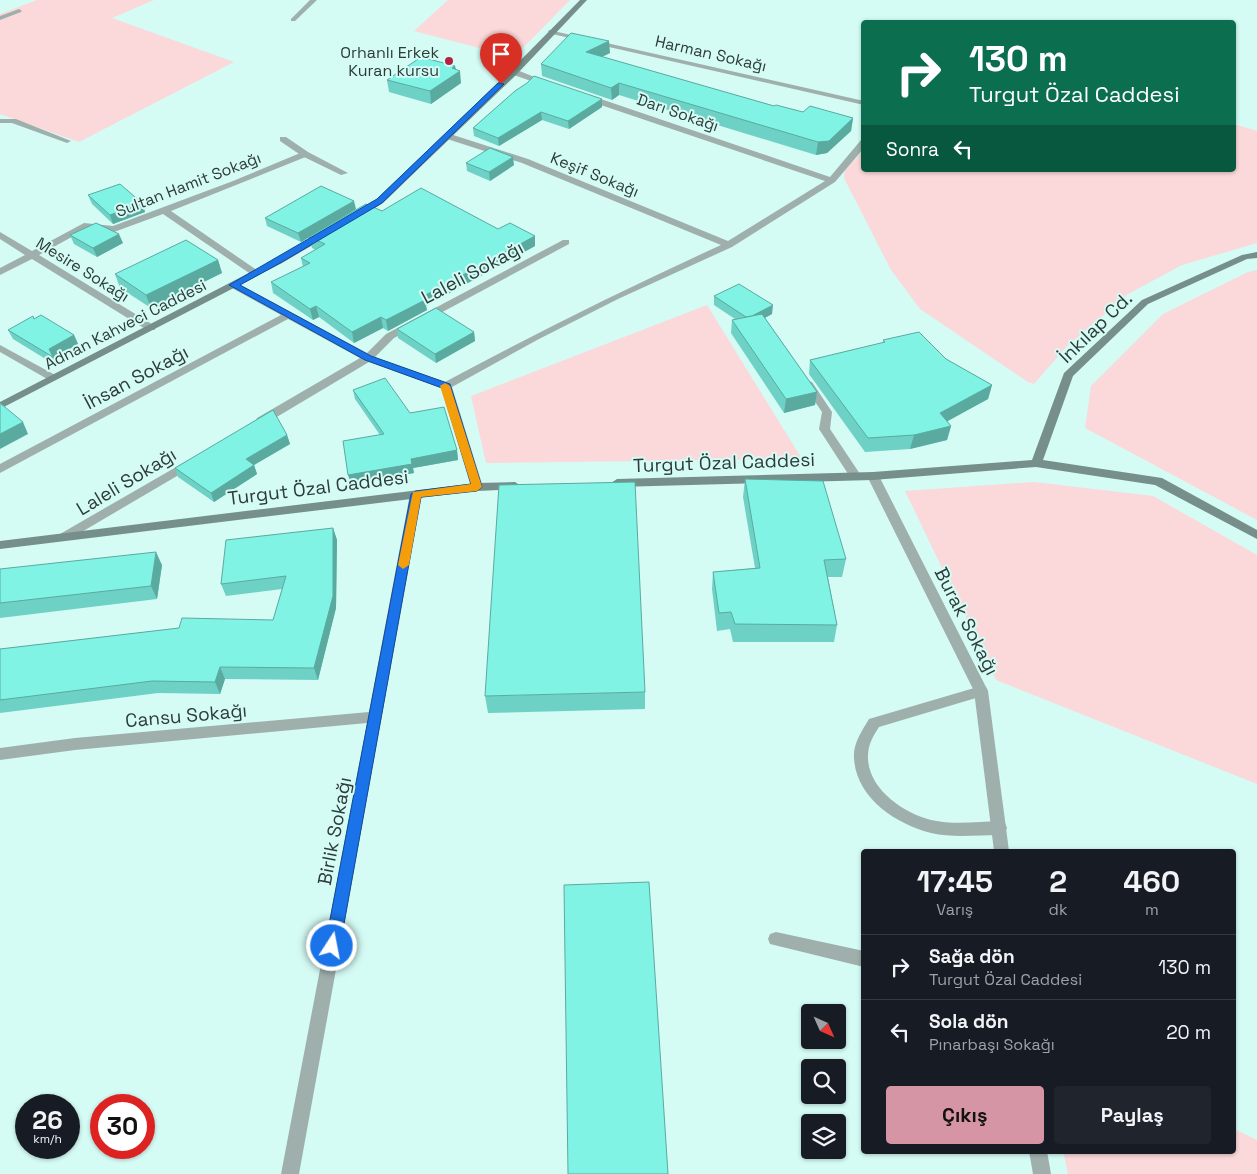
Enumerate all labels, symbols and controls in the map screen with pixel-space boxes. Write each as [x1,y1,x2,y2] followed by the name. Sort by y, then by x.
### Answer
[653,30,769,77] street label: Harman Sokağı
[480,33,522,84] pin
[969,37,1068,81] text: 130 m
[487,40,515,68] icon: arrive
[886,40,951,105] icon: right
[340,42,439,81] place label: Orhanlı Erkek Kuran kursu
[443,55,455,67] marker: Orhanlı Erkek Kuran kursu
[969,80,1180,108] text: Turgut Özal Caddesi
[634,89,722,136] street label: Darı Sokağı
[949,135,977,163] icon: left
[886,137,939,162] text: Sonra
[112,147,264,222] street label: Sultan Hamit Sokağı
[547,147,642,202] street label: Keşif Sokağı
[32,232,133,306] street label: Mesire Sokağı
[417,235,528,310] street label: Laleli Sokağı
[41,274,210,374] street label: Adnan Kahveci Caddesi
[1053,286,1138,369] street label: İnkılap Cd.
[80,340,193,415] street label: İhsan Sokağı
[72,442,181,521] street label: Laleli Sokağı
[633,447,815,478] street label: Turgut Özal Caddesi
[226,464,410,511] street label: Turgut Özal Caddesi
[929,563,1004,679] street label: Burak Sokağı
[124,698,248,733] street label: Cansu Sokağı
[312,775,357,887] street label: Birlik Sokağı
[917,862,993,901] text: 17:45
[1049,862,1067,901] text: 2
[1123,862,1180,901] text: 460
[936,899,973,920] text: Varış
[1049,899,1068,920] text: dk
[1145,899,1159,920] text: m
[305,919,357,971] position arrow
[929,944,1015,969] text: Sağa dön
[886,953,914,981] icon: right
[1158,955,1211,980] text: 130 m
[929,969,1082,990] text: Turgut Özal Caddesi
[801,1004,846,1049] north arrow
[801,1004,846,1159] map controls
[929,1009,1008,1034] text: Sola dön
[886,1018,914,1046] icon: left
[1166,1020,1211,1045] text: 20 m
[929,1034,1055,1055] text: Pınarbaşı Sokağı
[801,1059,846,1104] button: search
[886,1086,1044,1144] button: Çıkış
[1054,1086,1211,1144] button: Paylaş
[90,1094,155,1159] speed limit sign: 30
[32,1104,63,1136] text: 26
[801,1114,846,1159] button: layers
[33,1131,62,1147] text: km/h

